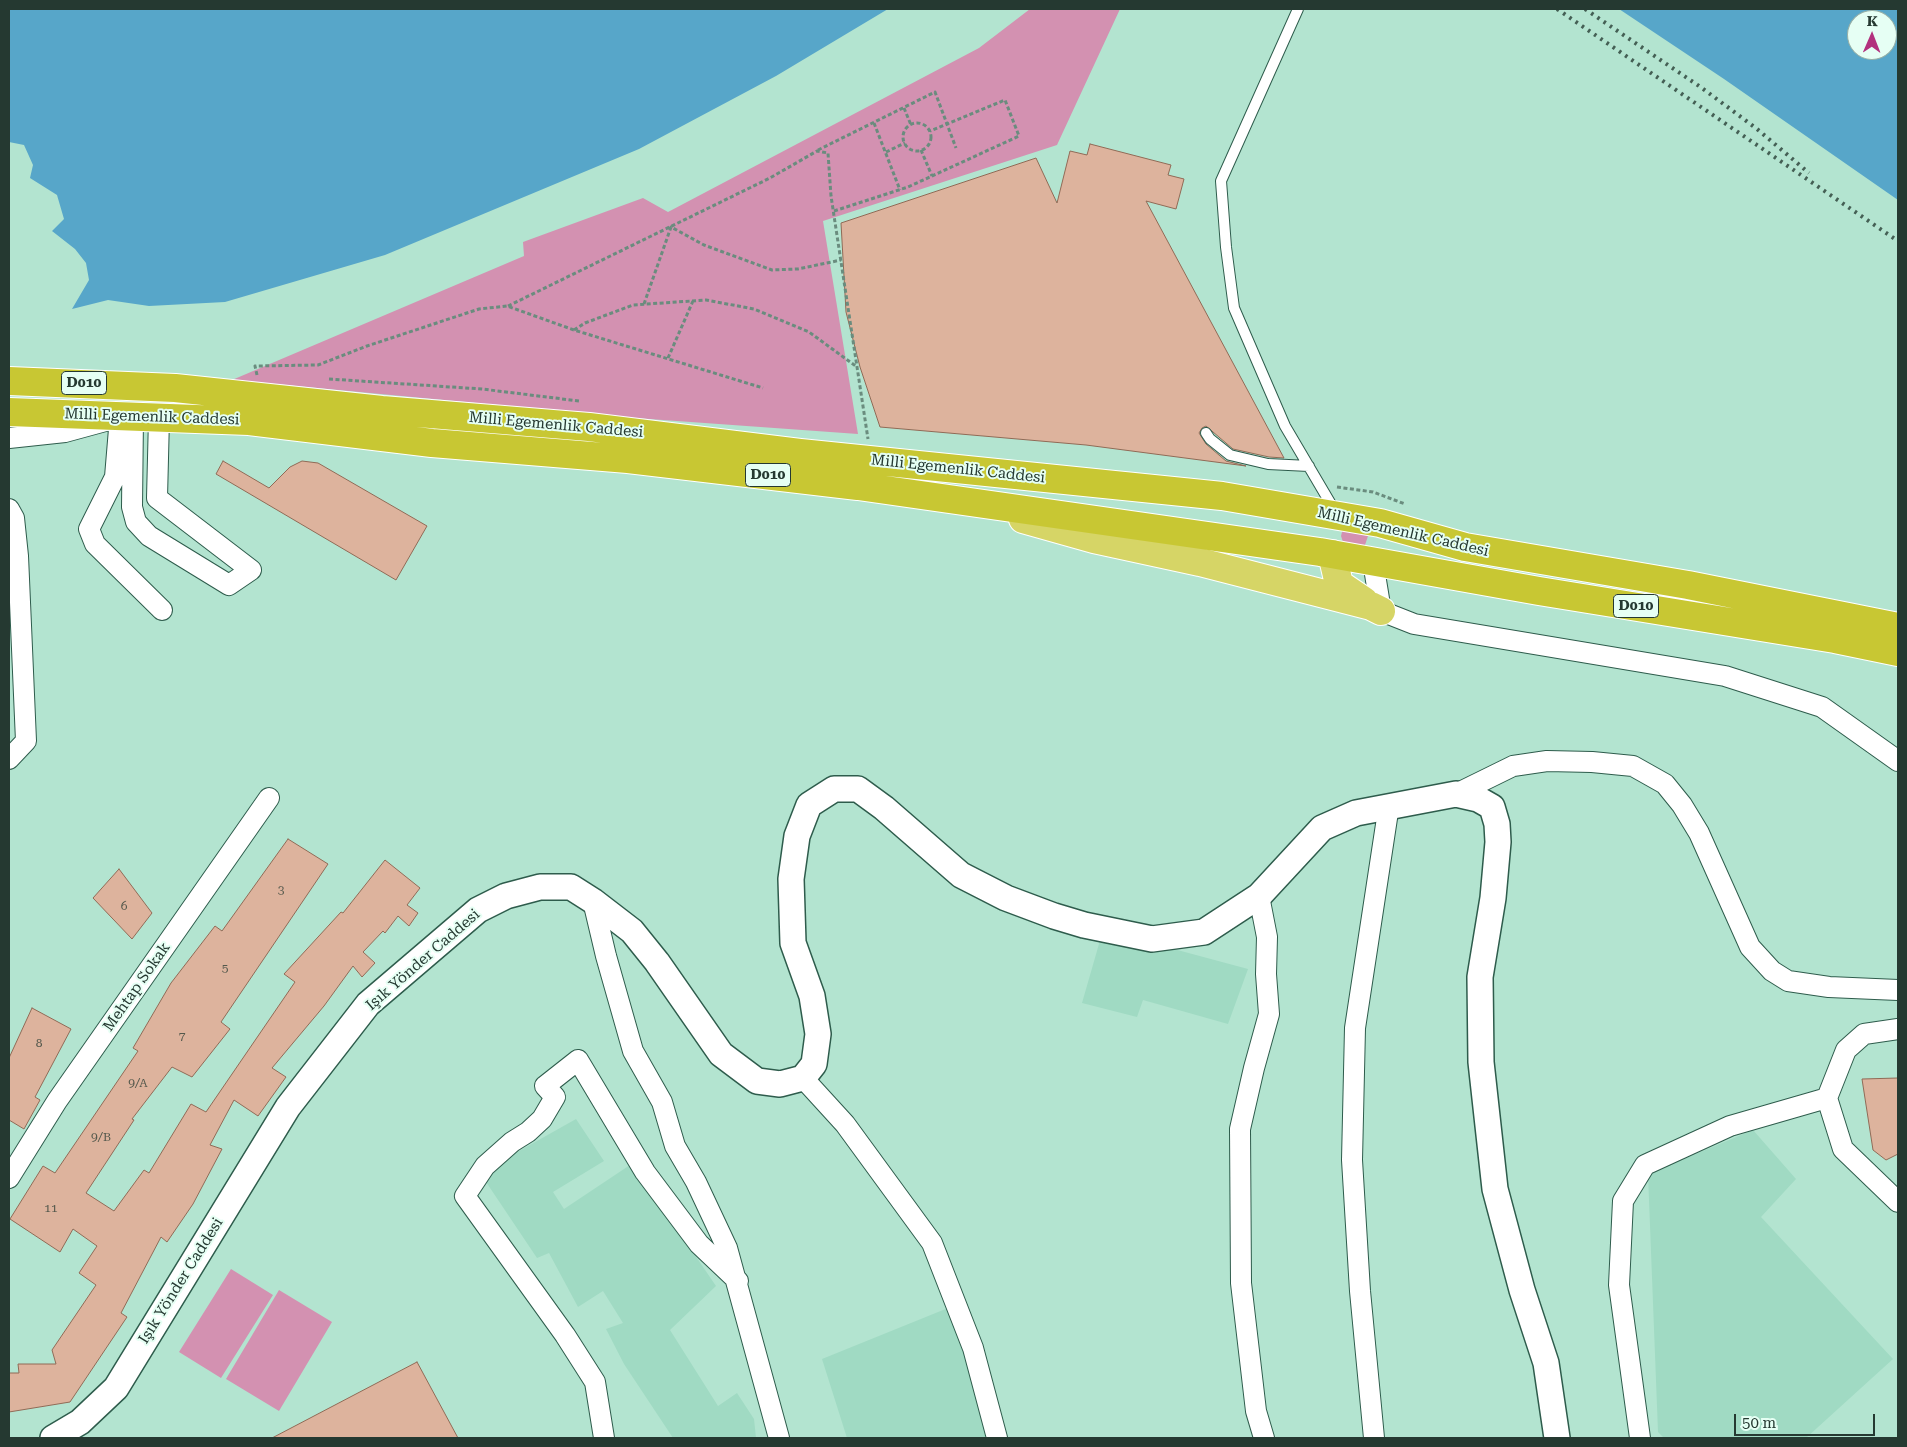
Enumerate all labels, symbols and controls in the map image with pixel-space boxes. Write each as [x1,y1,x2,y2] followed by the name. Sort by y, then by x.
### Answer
[1847,10,1897,60] north arrow
[1867,13,1878,29] text: K
[62,372,106,394] road number: D010
[64,405,240,429] street label: Milli Egemenlik Caddesi
[468,408,644,442] street label: Milli Egemenlik Caddesi
[870,451,1046,487] street label: Milli Egemenlik Caddesi
[746,464,790,486] road number: D010
[1316,504,1490,560] street label: Milli Egemenlik Caddesi
[1614,594,1658,618] road number: D010
[278,883,284,897] house number: 3
[121,899,127,913] house number: 6
[362,906,484,1014] street label: Işık Yönder Caddesi
[100,939,174,1035] street label: Mehtap Sokak
[222,961,228,975] house number: 5
[179,1029,185,1043] house number: 7
[36,1036,42,1050] house number: 8
[128,1076,148,1090] house number: 9/A
[91,1130,111,1144] house number: 9/B
[44,1201,58,1215] house number: 11
[135,1215,227,1347] street label: Işık Yönder Caddesi
[1737,1404,1878,1436] scale bar
[1742,1414,1776,1432] text: 50 m

